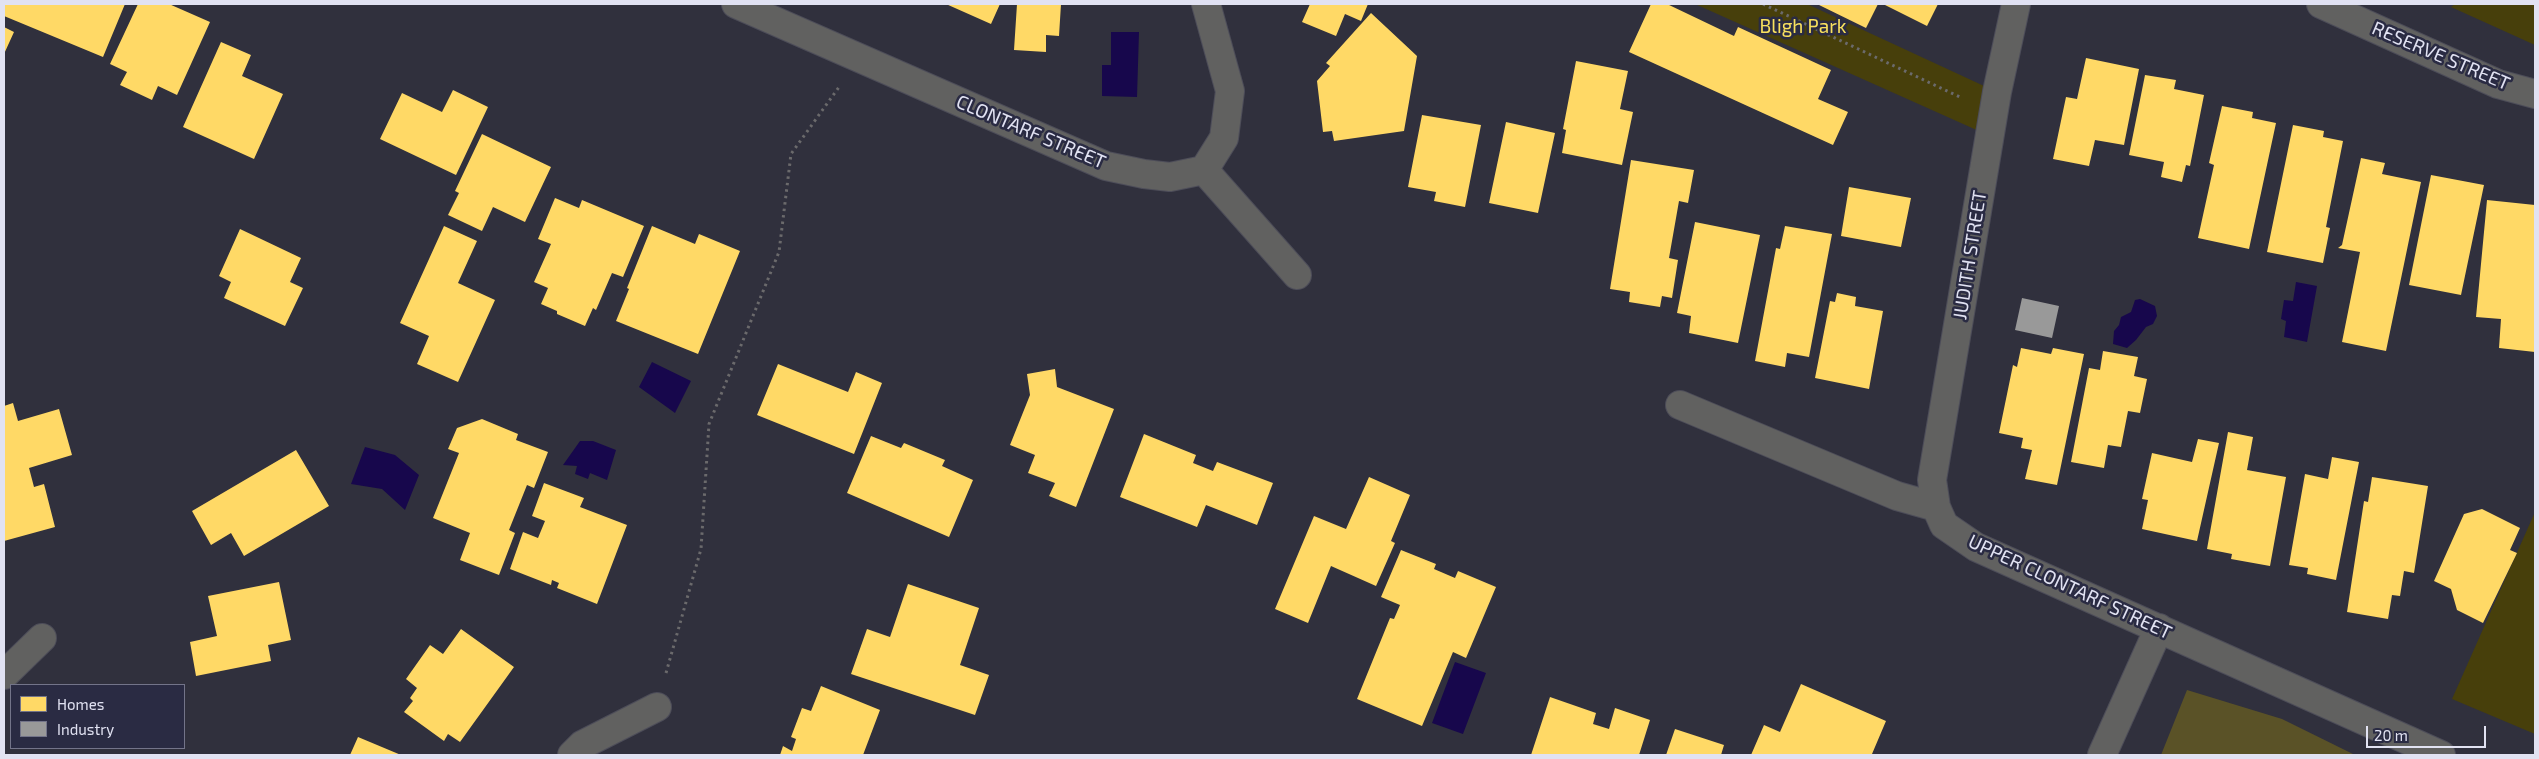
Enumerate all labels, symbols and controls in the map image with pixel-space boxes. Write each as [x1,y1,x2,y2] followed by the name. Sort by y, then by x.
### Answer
[1760,16,1846,38] park label: Bligh Park
[2369,17,2513,95] street label: RESERVE STREET
[953,90,1109,174] street label: CLONTARF STREET
[1949,189,1991,321] street label: JUDITH STREET
[1965,530,2175,644] street label: UPPER CLONTARF STREET
[10,684,185,749] legend
[57,695,104,713] text: Homes
[2369,716,2489,748] scale bar
[57,720,114,738] text: Industry
[2374,726,2408,744] text: 20 m

